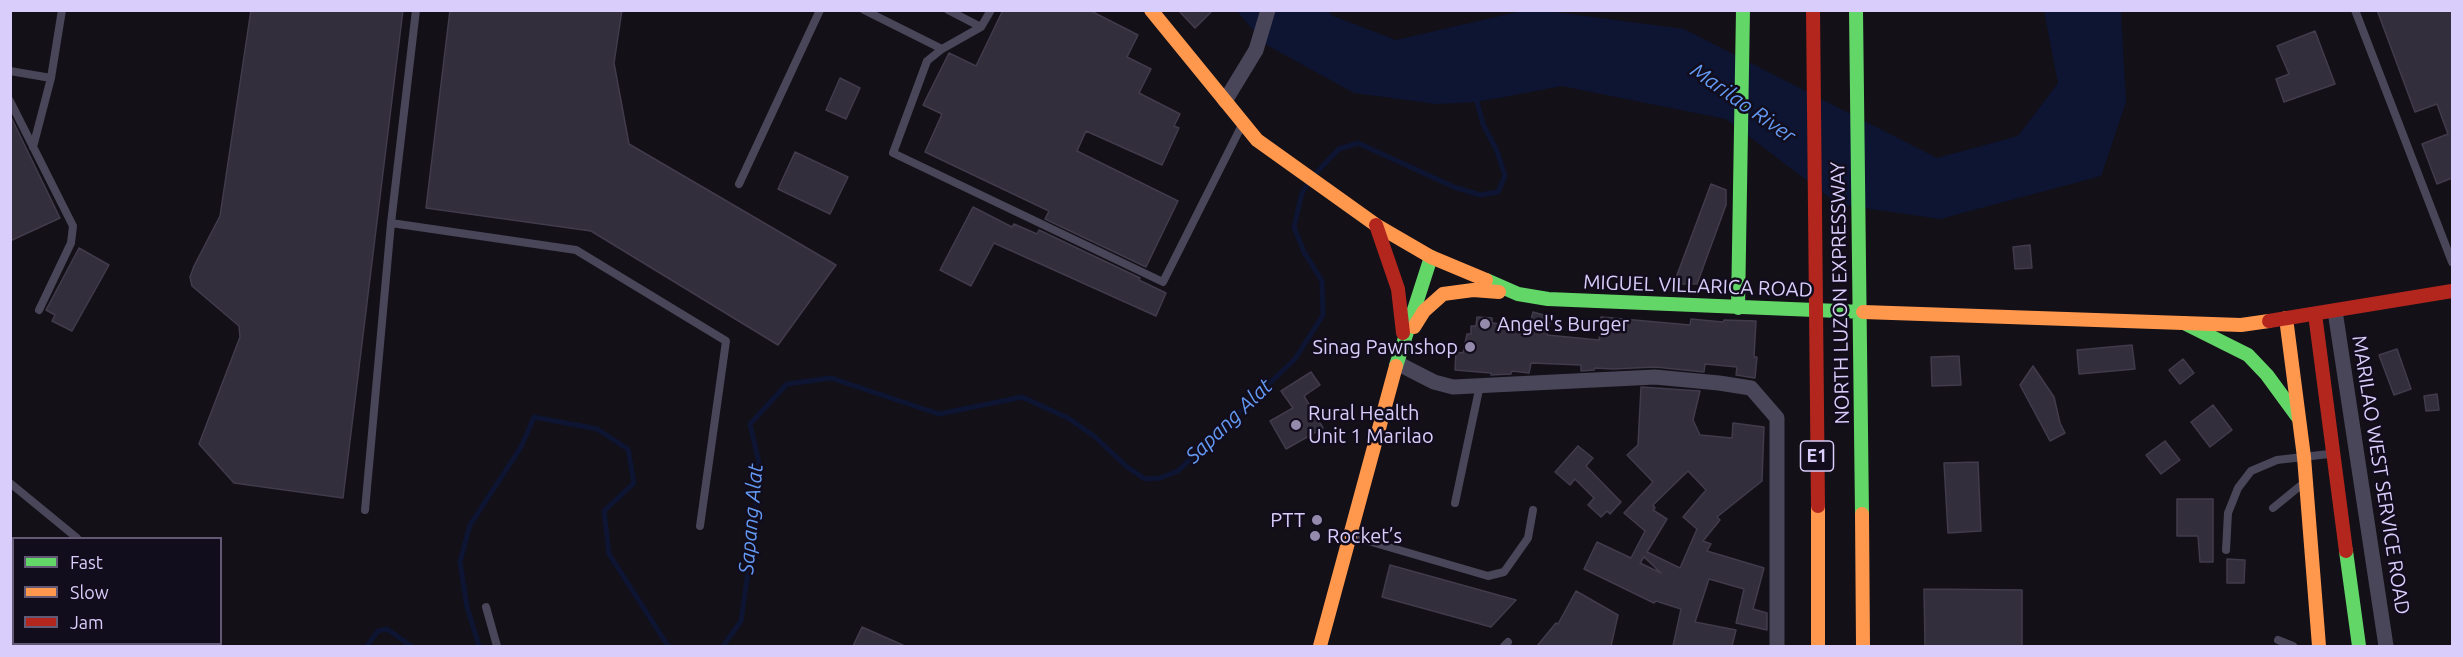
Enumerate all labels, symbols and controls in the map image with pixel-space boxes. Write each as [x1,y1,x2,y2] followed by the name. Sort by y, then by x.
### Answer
[1686,58,1800,148] water label: Marilao River
[1826,162,1854,424] street label: NORTH LUZON EXPRESSWAY
[1583,270,1813,302] street label: MIGUEL VILLARICA ROAD
[1497,312,1629,336] place label: Angel's Burger
[1478,317,1492,331] marker: Angel's Burger
[2347,334,2415,616] street label: MARILAO WEST SERVICE ROAD
[1312,335,1458,359] place label: Sinag Pawnshop
[1463,340,1477,354] marker: Sinag Pawnshop
[1180,373,1278,469] water label: Sapang Alat
[1308,401,1434,448] place label: Rural Health Unit 1 Marilao
[1289,418,1303,432] marker: Rural Health Unit 1 Marilao
[1800,441,1834,471] road number: E1
[734,463,768,575] water label: Sapang Alat
[1270,508,1305,532] place label: PTT
[1310,513,1324,527] marker: PTT
[1327,524,1402,548] place label: Rocket’s
[1308,529,1322,543] marker: Rocket’s
[12,537,222,645] legend
[70,552,103,572] text: Fast
[70,582,109,602] text: Slow
[70,612,104,632] text: Jam

